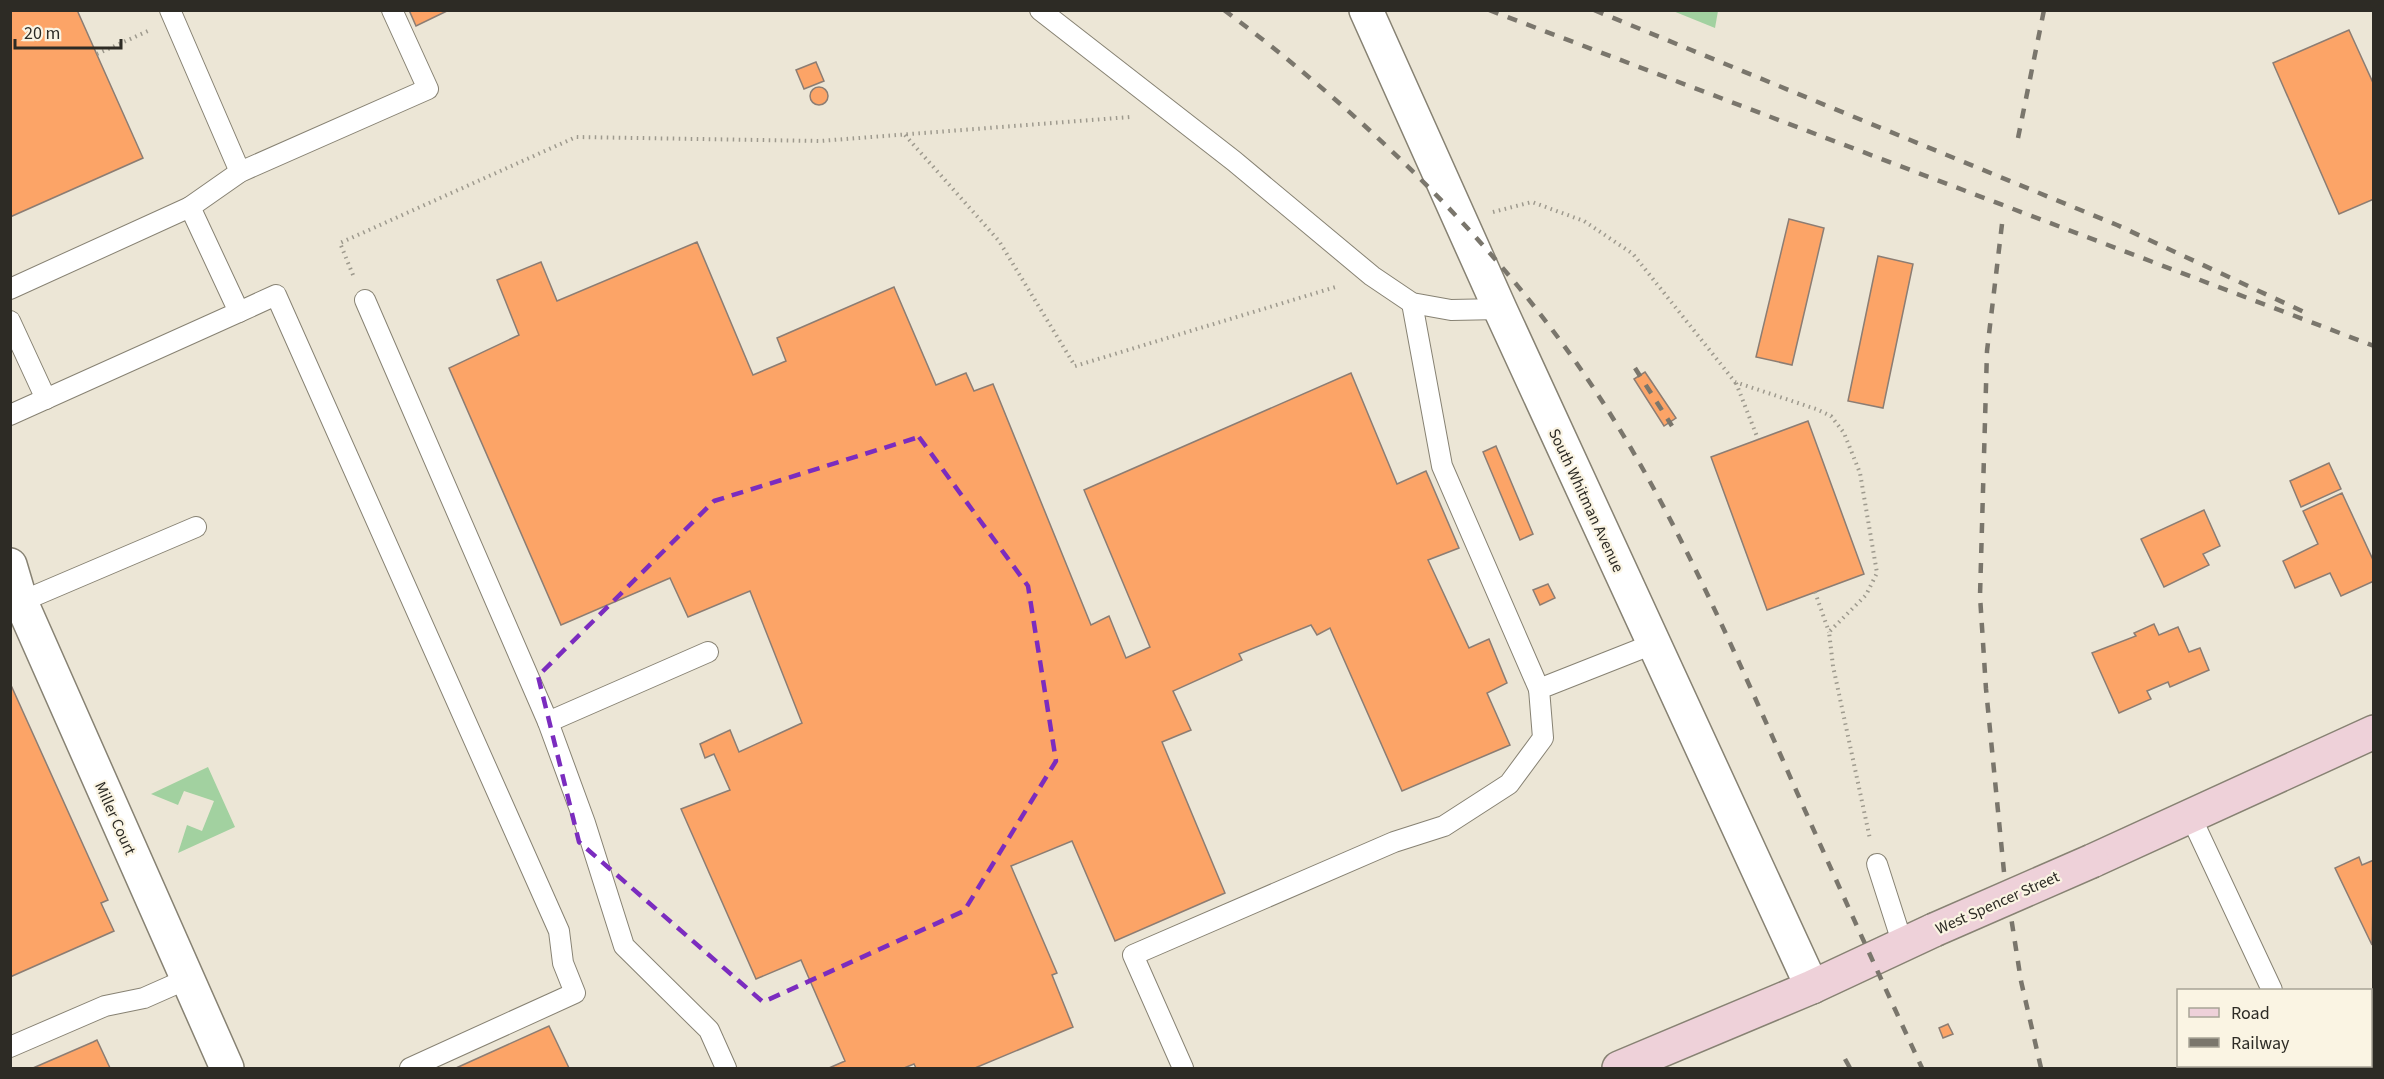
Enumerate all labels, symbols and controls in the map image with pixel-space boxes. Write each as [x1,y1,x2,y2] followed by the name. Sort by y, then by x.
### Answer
[15,12,122,50] scale bar
[24,21,60,46] text: 20 m
[1543,425,1629,576] street label: South Whitman Avenue
[89,778,141,859] street label: Miller Court
[1932,866,2063,940] street label: West Spencer Street
[2177,989,2372,1067] legend
[2231,1001,2270,1026] text: Road
[2231,1031,2290,1056] text: Railway

